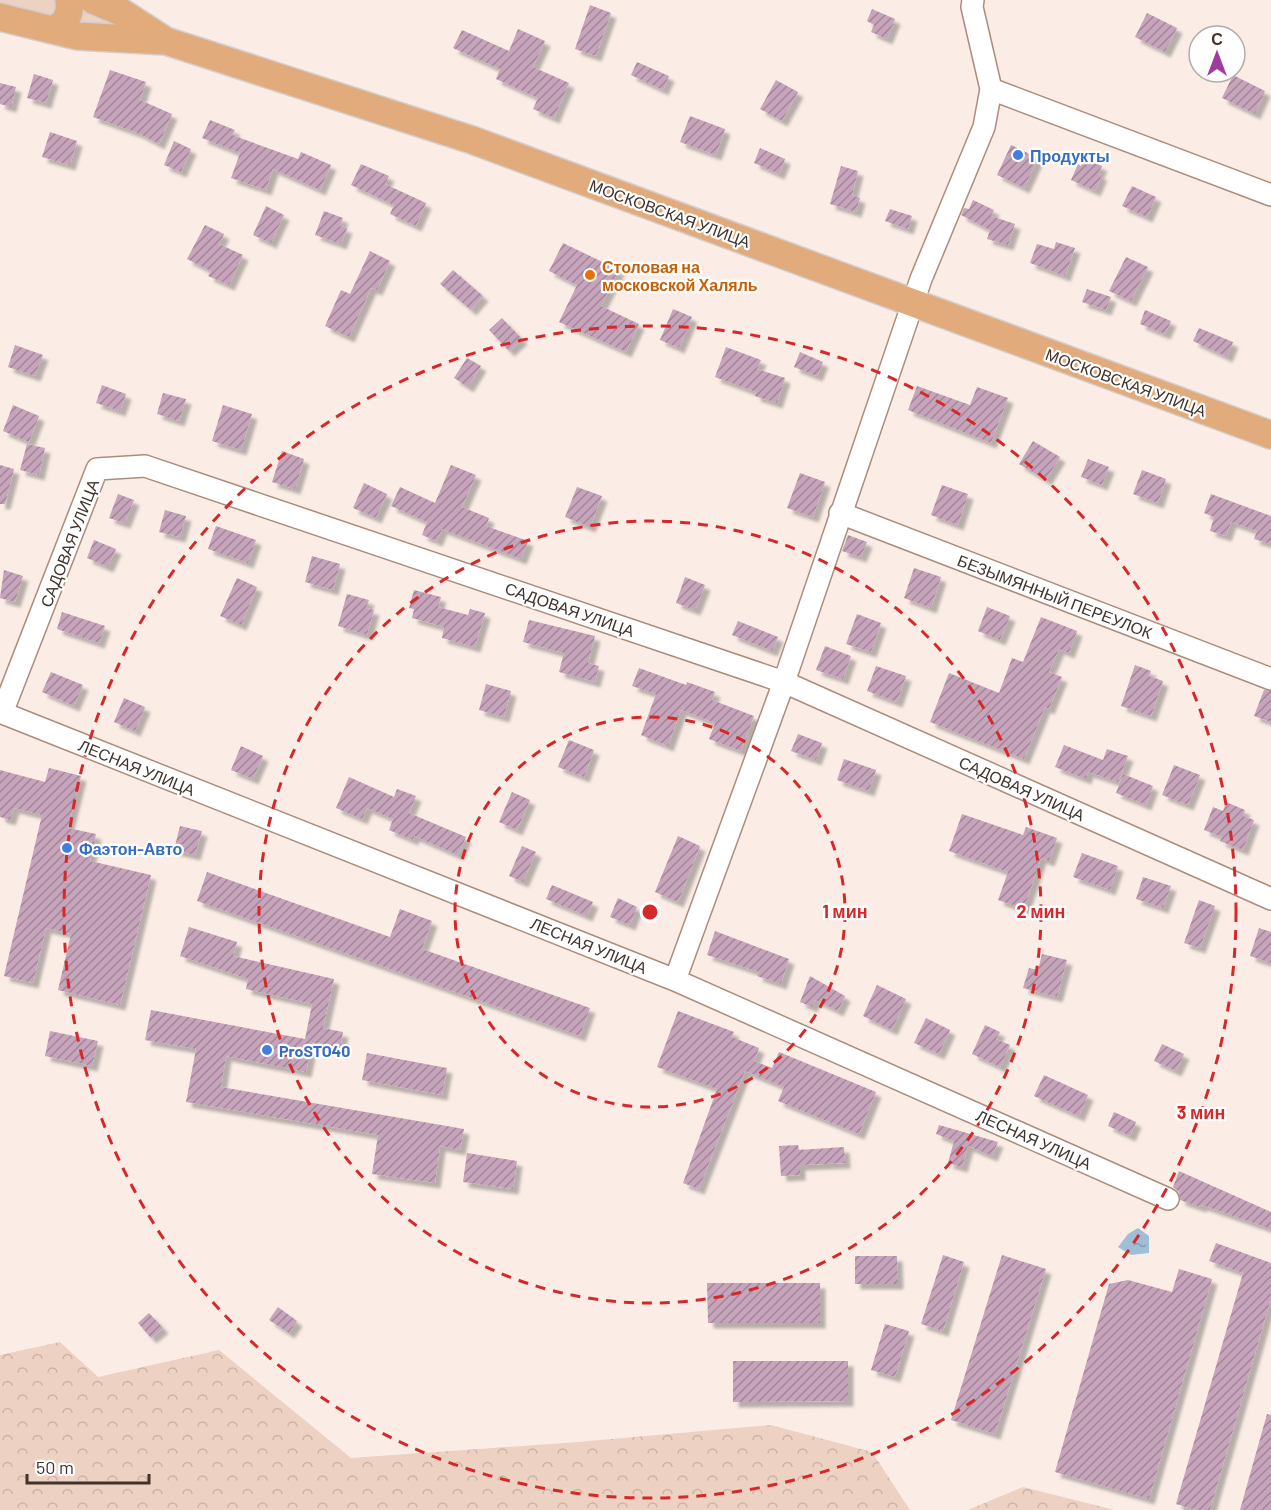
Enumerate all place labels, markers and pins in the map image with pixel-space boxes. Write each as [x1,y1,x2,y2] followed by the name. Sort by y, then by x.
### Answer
[1030,146,1110,165] place label: Продукты
[1011,148,1025,162] marker: Продукты
[602,257,758,294] place label: Столовая на московской Халяль
[583,268,597,282] marker: Столовая на московской Халяль
[79,839,183,858] place label: Фаэтон-Авто
[60,841,74,855] marker: Фаэтон-Авто
[640,902,660,922] centre of rings
[279,1041,350,1060] place label: ProSTO40
[260,1043,274,1057] marker: ProSTO40

